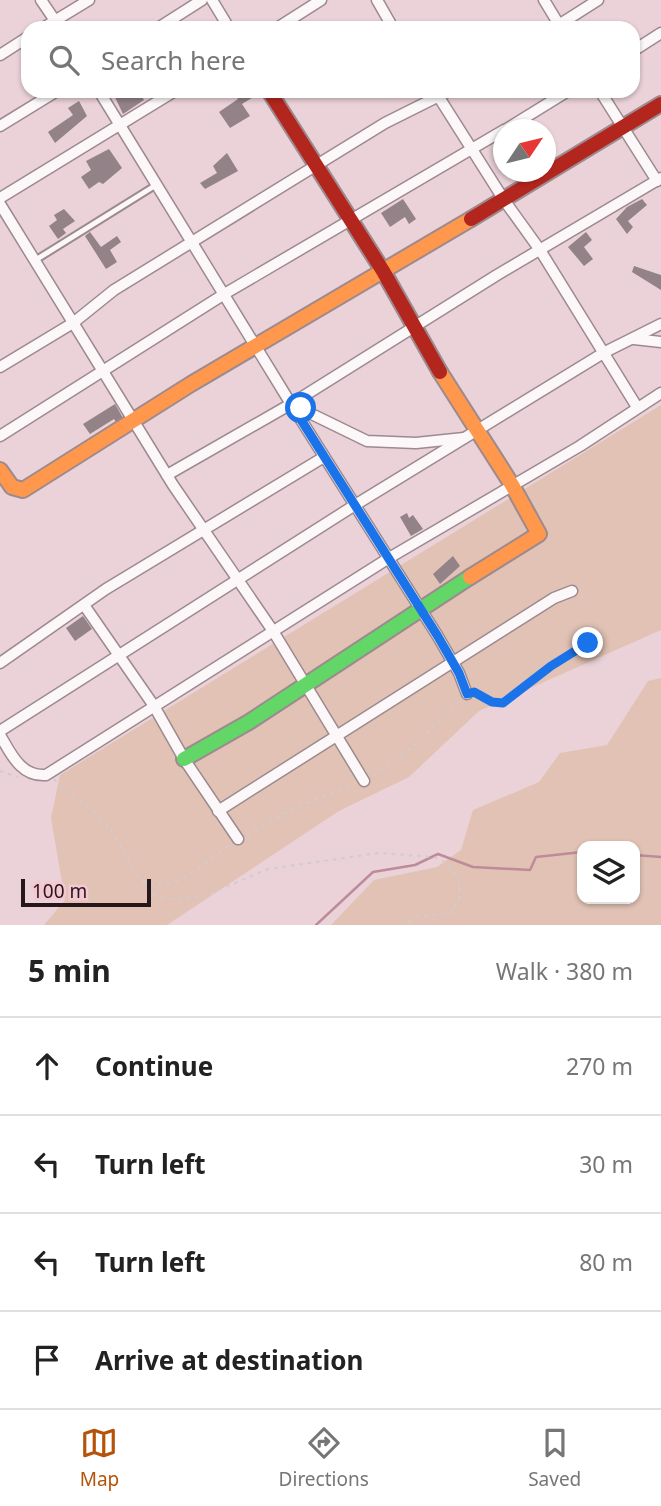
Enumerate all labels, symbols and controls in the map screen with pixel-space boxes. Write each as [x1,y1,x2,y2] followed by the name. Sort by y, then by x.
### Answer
[21,21,640,98] search box
[45,41,83,79] icon: search
[101,42,246,78] text: Search here
[493,119,556,182] north arrow
[285,392,316,423] route start
[572,627,603,658] route end
[577,841,640,904] map controls
[577,841,640,904] button: layers
[21,876,150,908] scale bar
[32,878,87,904] text: 100 m
[28,950,111,991] text: 5 min
[496,955,633,987] text: Walk · 380 m
[28,1047,66,1085] icon: ahead
[95,1048,213,1084] text: Continue
[566,1050,633,1082] text: 270 m
[28,1145,66,1183] icon: left
[95,1146,206,1182] text: Turn left
[579,1148,633,1180] text: 30 m
[28,1243,66,1281] icon: left
[95,1244,206,1280] text: Turn left
[579,1246,633,1278] text: 80 m
[28,1341,66,1379] icon: arrive
[95,1342,364,1378] text: Arrive at destination
[80,1424,119,1492] tab: Map
[279,1424,369,1492] tab: Directions
[528,1424,581,1492] tab: Saved

